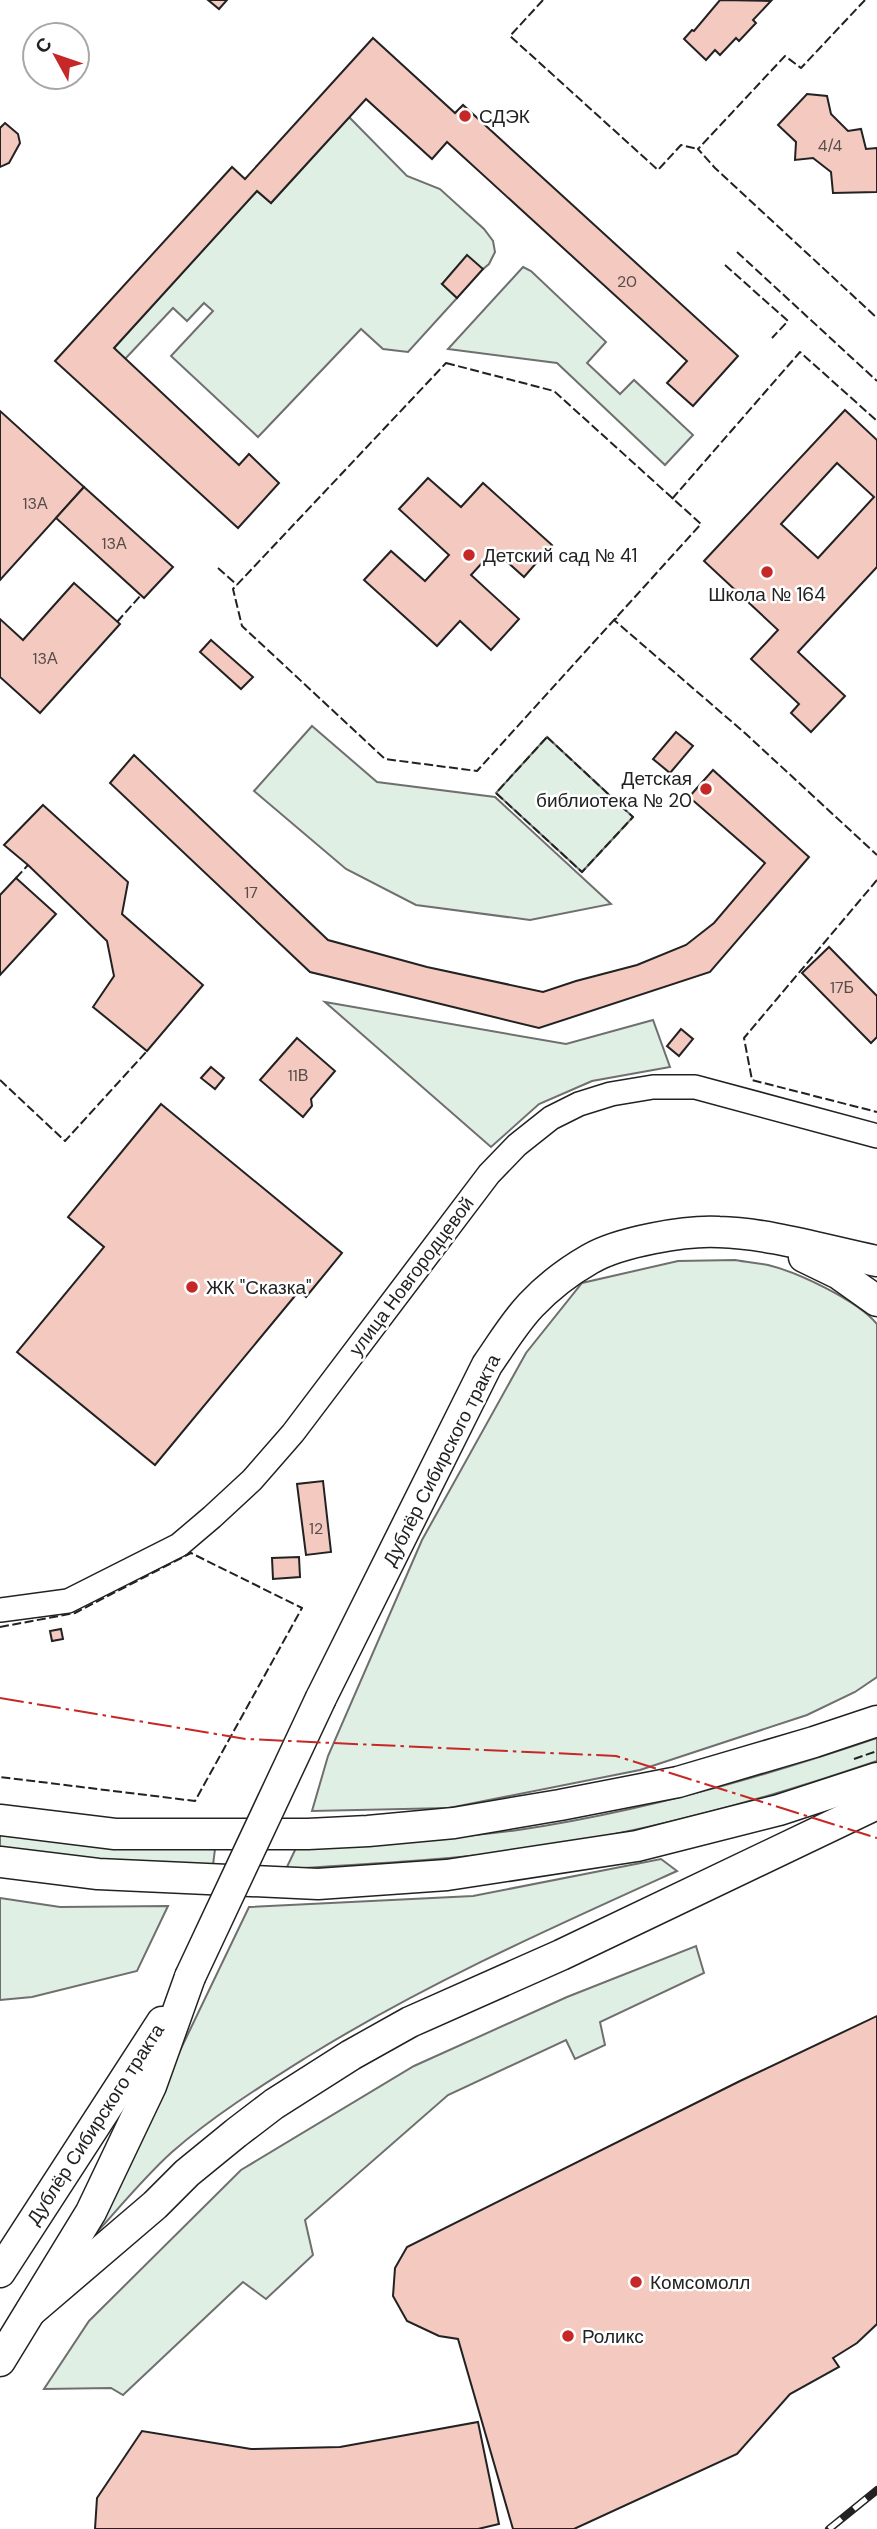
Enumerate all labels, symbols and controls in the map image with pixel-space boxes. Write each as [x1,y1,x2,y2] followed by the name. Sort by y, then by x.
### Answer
[21,21,91,91] north arrow
[29,32,58,59] text: С
[479,104,530,129] place label: СДЭК
[457,108,473,124] marker: СДЭК
[818,135,843,156] house number: 4/4
[617,271,637,292] house number: 20
[22,493,48,514] house number: 13А
[101,533,127,554] house number: 13А
[483,543,638,568] place label: Детский сад № 41
[461,547,477,563] marker: Детский сад № 41
[759,564,775,580] marker: Школа № 164
[708,582,826,607] place label: Школа № 164
[32,648,58,669] house number: 13А
[536,766,692,813] place label: Детская библиотека № 20
[698,781,714,797] marker: Детская библиотека № 20
[244,882,258,903] house number: 17
[830,977,854,998] house number: 17Б
[288,1065,308,1086] house number: 11В
[343,1192,479,1361] street label: улица Новгородцевой
[206,1275,312,1300] place label: ЖК "Сказка"
[184,1279,200,1295] marker: ЖК "Сказка"
[377,1350,506,1571] street label: Дублёр Сибирского тракта
[309,1518,323,1539] house number: 12
[21,2019,170,2230] street label: Дублёр Сибирского тракта
[650,2270,750,2295] place label: Комсомолл
[628,2274,644,2290] marker: Комсомолл
[582,2324,644,2349] place label: Роликс
[560,2328,576,2344] marker: Роликс

